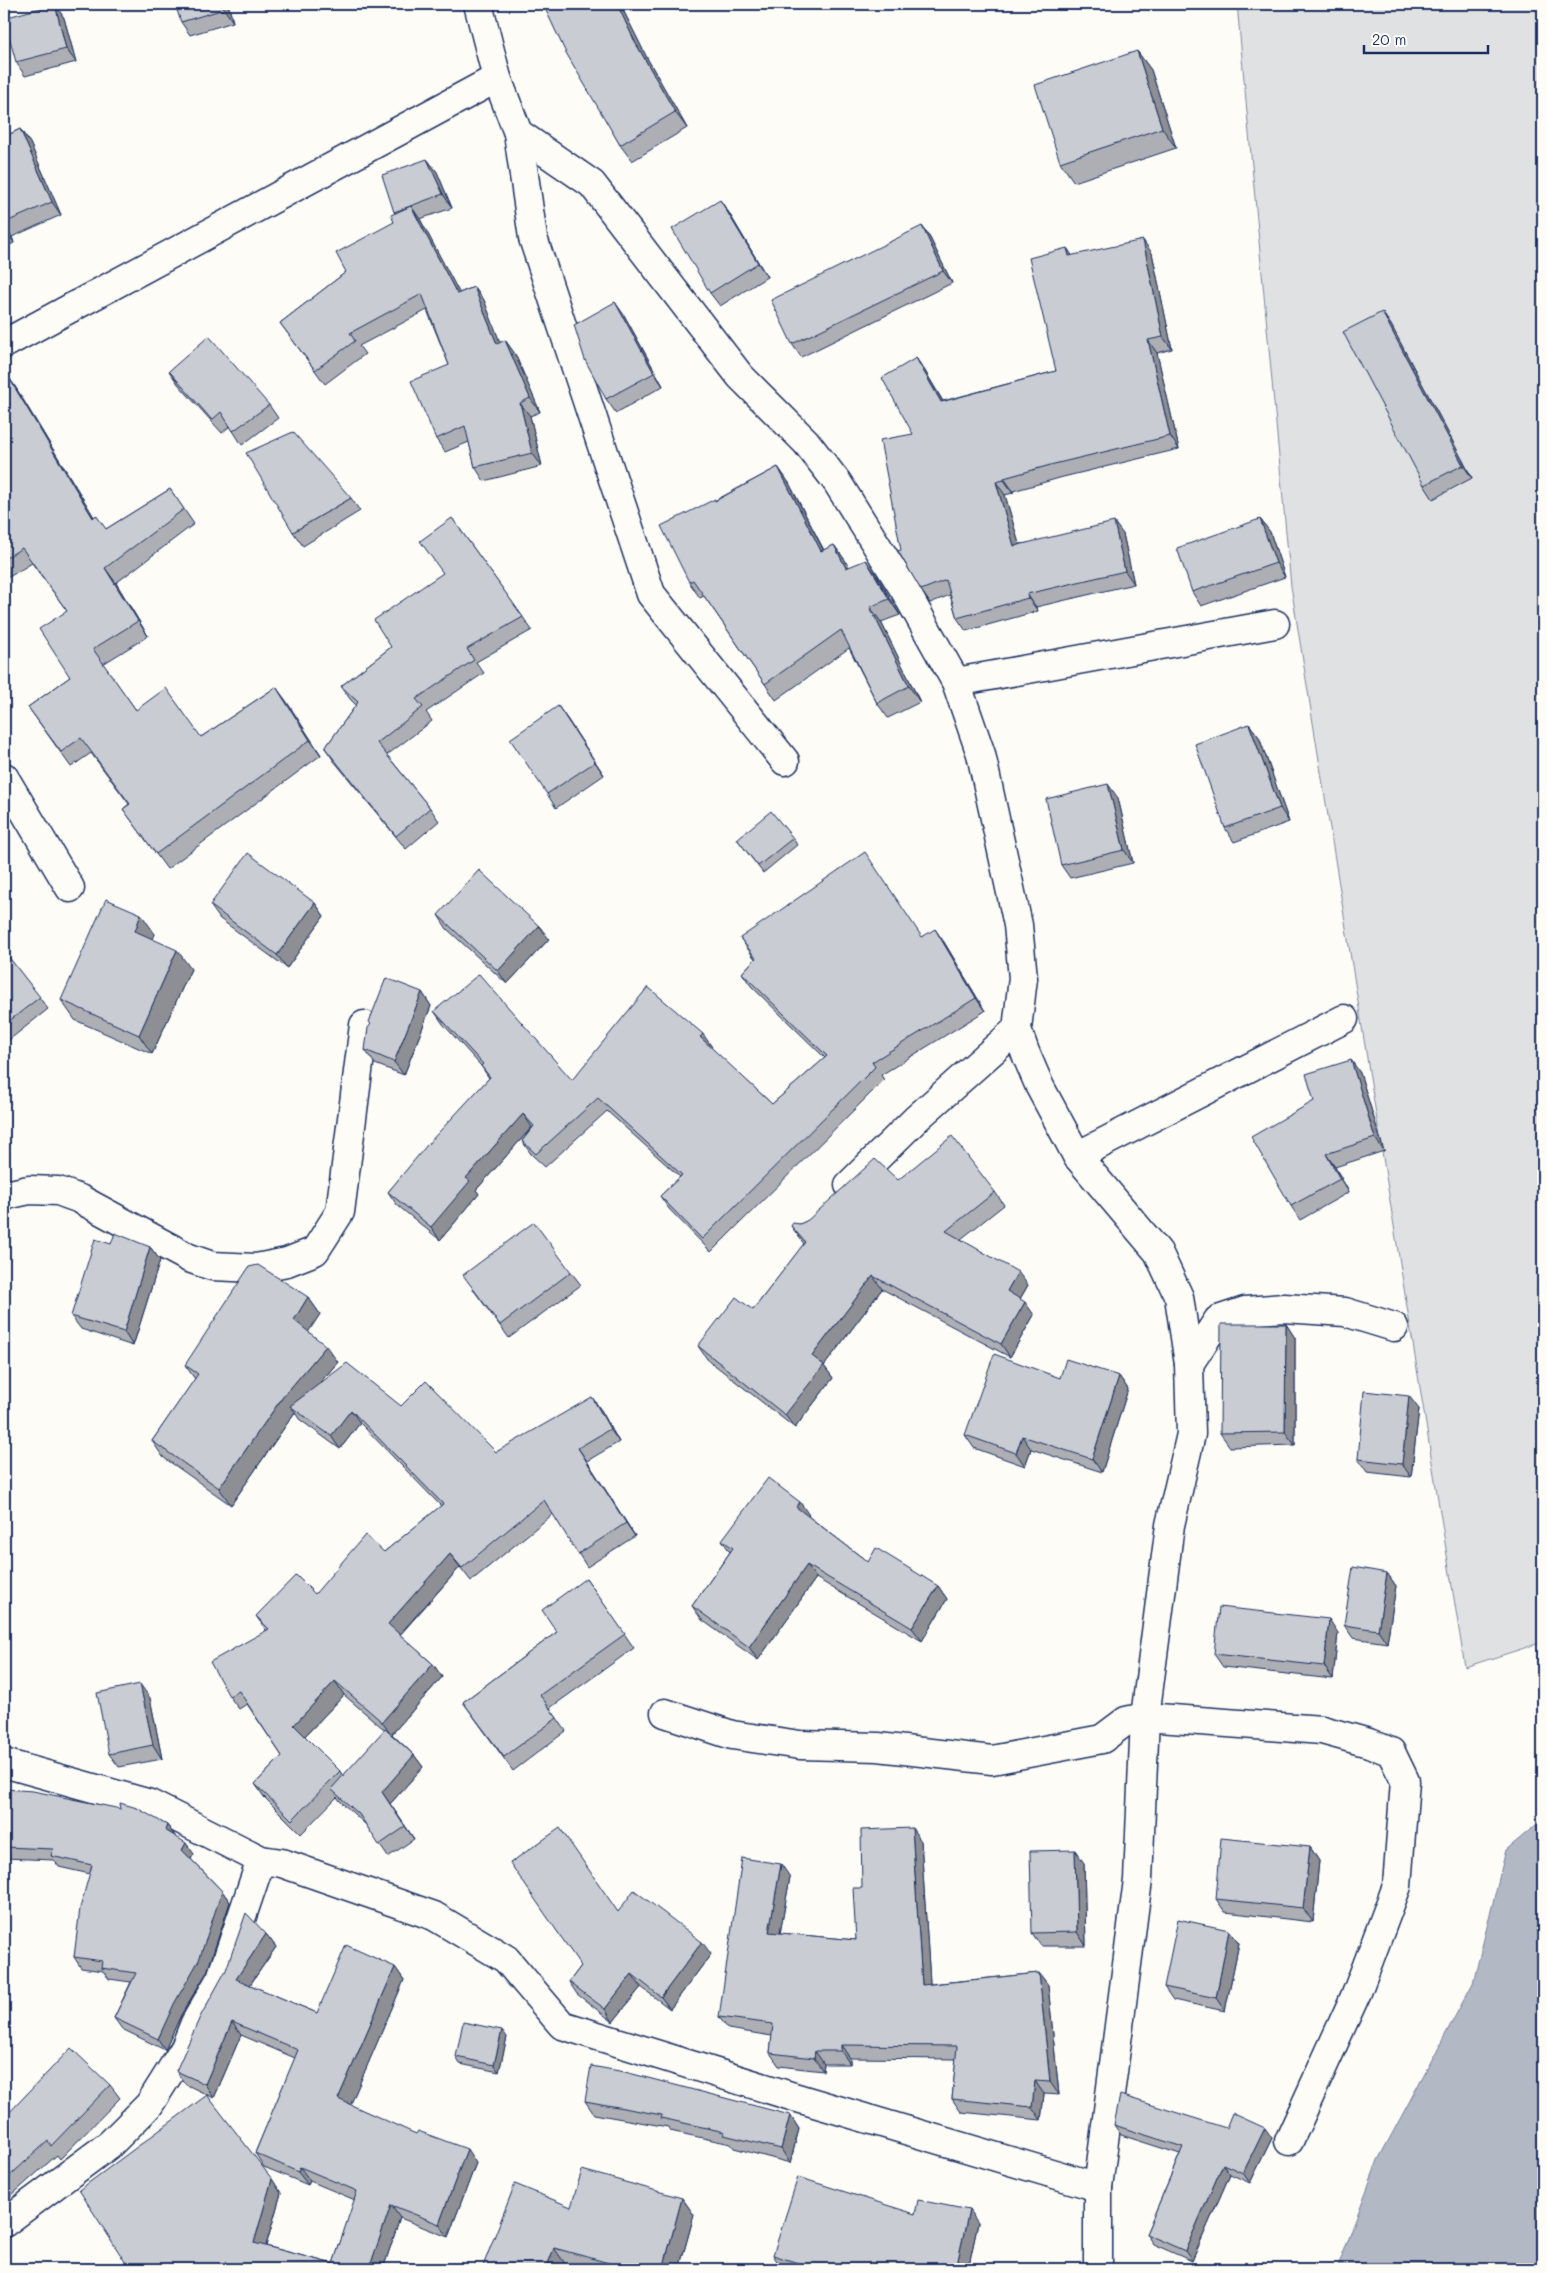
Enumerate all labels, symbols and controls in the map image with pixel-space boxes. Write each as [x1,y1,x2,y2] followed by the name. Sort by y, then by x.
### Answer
[1364,22,1488,54] scale bar
[1372,29,1406,49] text: 20 m

